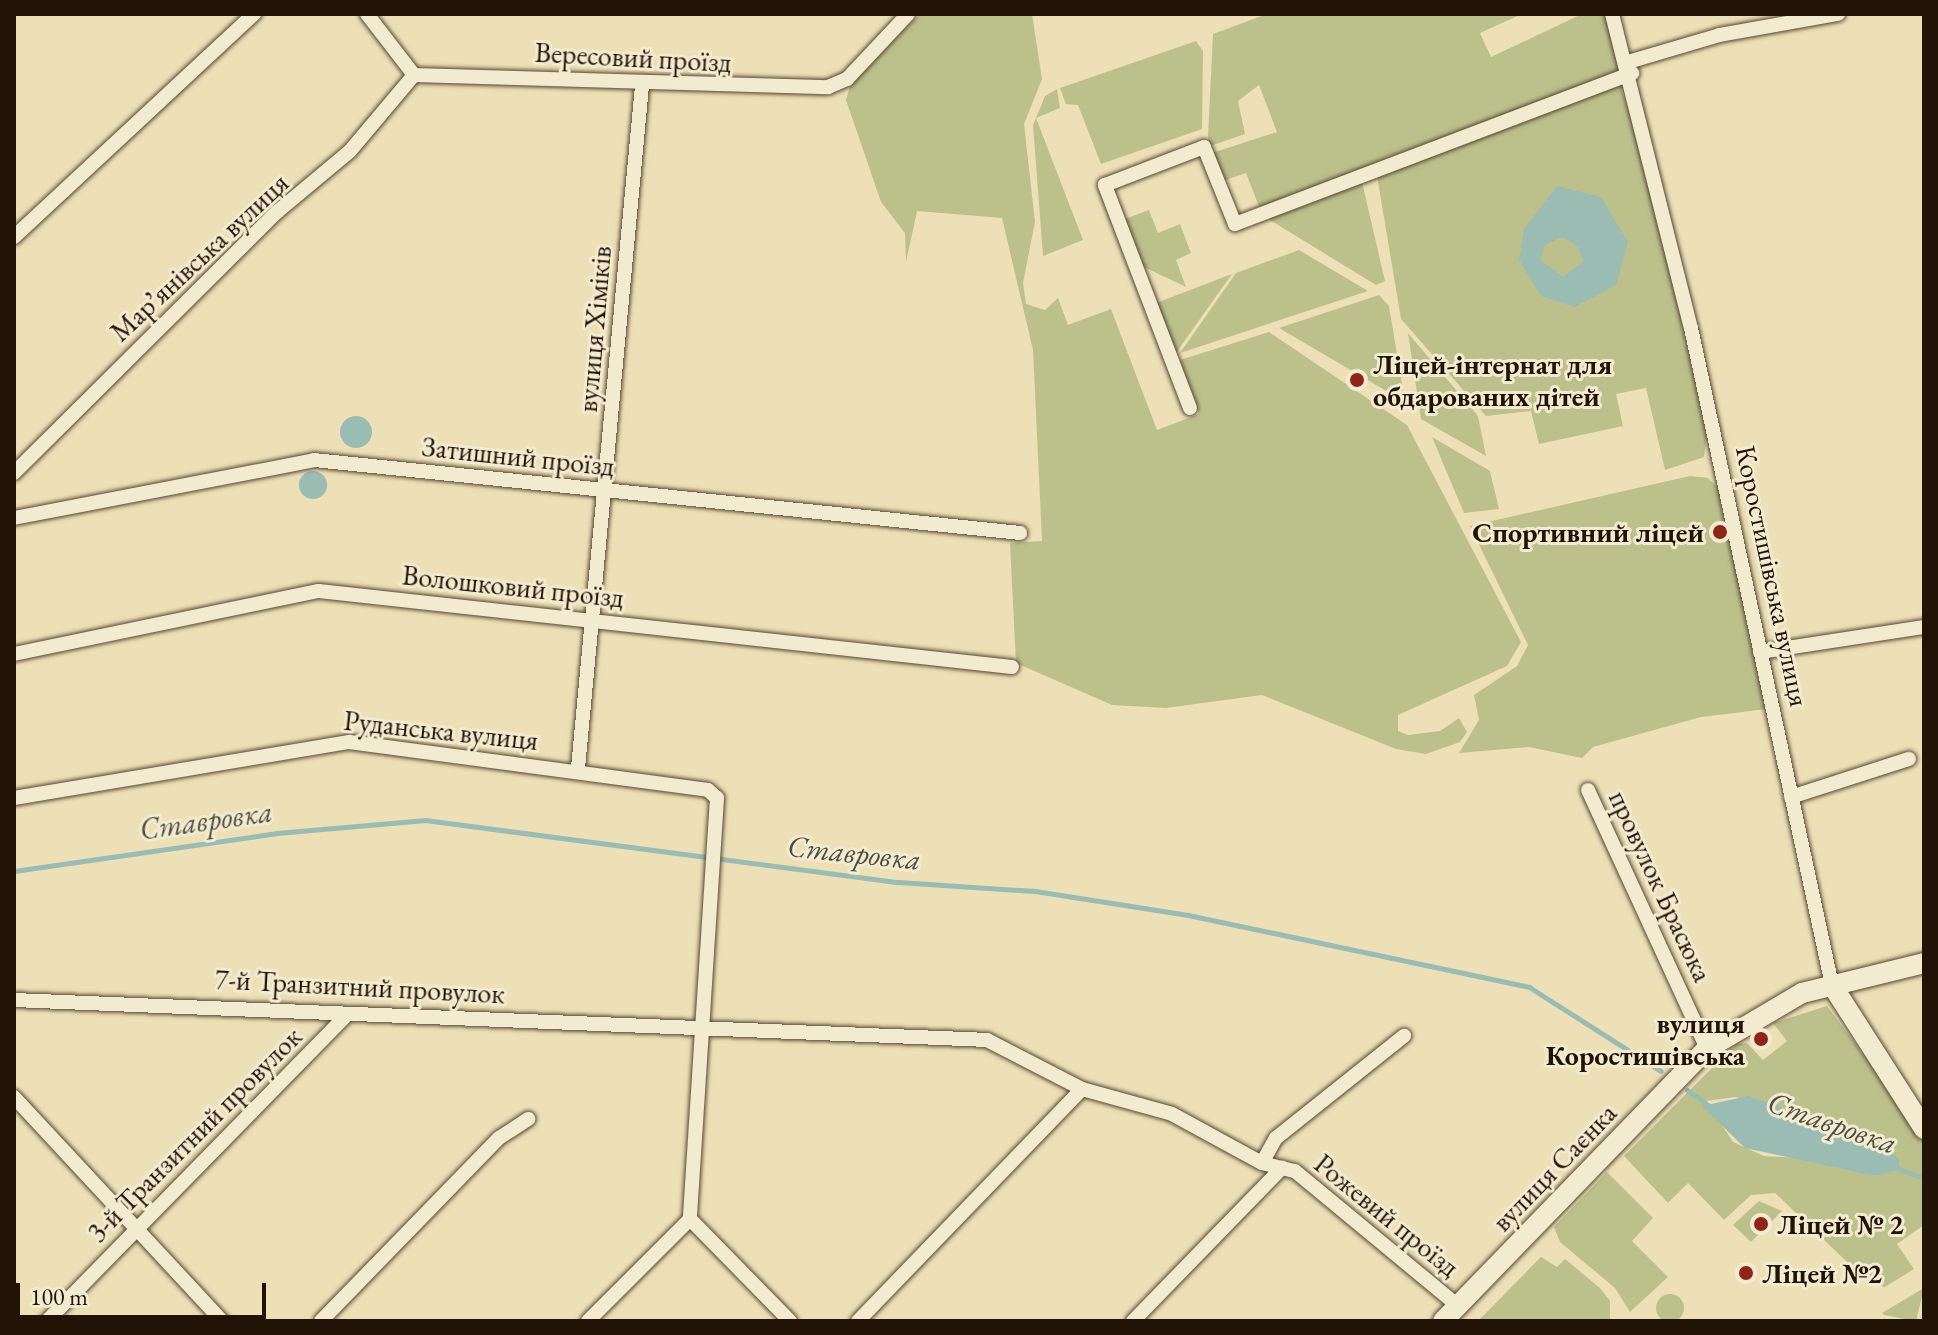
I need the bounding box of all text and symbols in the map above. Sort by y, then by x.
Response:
street label: Вересовий проїзд [534,35,732,79]
street label: Марʼянівська вулиця [103,166,295,348]
street label: вулиця Хіміків [570,244,618,414]
place label: Ліцей-інтернат для обдарованих дітей [1373,347,1612,413]
marker: Ліцей-інтернат для обдарованих дітей [1348,371,1366,389]
street label: Затишний проїзд [420,429,616,483]
street label: Коростишівська вулиця [1729,443,1817,709]
place label: Спортивний ліцей [1472,515,1704,549]
marker: Спортивний ліцей [1711,523,1729,541]
street label: Волошковий проїзд [401,558,625,614]
street label: Руданська вулиця [342,703,540,757]
street label: провулок Брасюка [1602,785,1720,987]
water label: Ставровка [137,794,275,848]
water label: Ставровка [786,828,922,878]
street label: 7-й Транзитний провулок [214,962,506,1010]
place label: вулиця Коростишівська [1546,1006,1745,1072]
street label: 3-й Транзитний провулок [80,1020,308,1248]
marker: вулиця Коростишівська [1752,1030,1770,1048]
water label: Ставровка [1763,1084,1901,1162]
street label: вулиця Саєнка [1485,1096,1623,1238]
street label: Рожевий проїзд [1308,1146,1466,1284]
place label: Ліцей № 2 [1777,1207,1904,1241]
marker: Ліцей № 2 [1752,1215,1770,1233]
place label: Ліцей №2 [1762,1256,1882,1290]
marker: Ліцей №2 [1737,1264,1755,1282]
scale bar [20,1267,270,1317]
text: 100 m [30,1281,88,1312]

